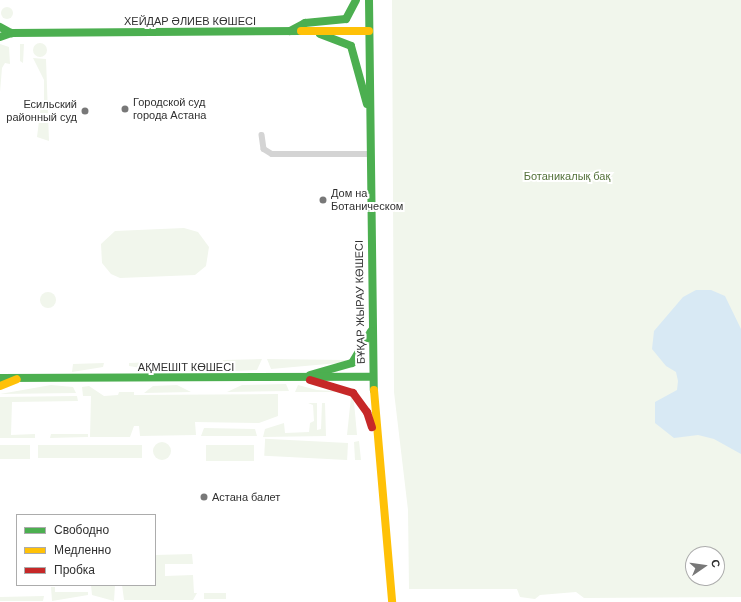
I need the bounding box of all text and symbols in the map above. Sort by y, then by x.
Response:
street label: ХЕЙДАР ӘЛИЕВ КӨШЕСІ [124,14,256,28]
place label: Городской суд города Астана [133,96,206,122]
place label: Есильский районный суд [6,98,77,124]
marker: Городской суд города Астана [120,104,130,114]
marker: Есильский районный суд [80,106,90,116]
park label: Ботаникалық бақ [524,169,610,183]
place label: Дом на Ботаническом [331,187,403,213]
marker: Дом на Ботаническом [318,195,328,205]
street label: БҰҚАР ЖЫРАУ КӨШЕСІ [352,240,368,364]
street label: АҚМЕШІТ КӨШЕСІ [138,360,234,374]
place label: Астана балет [212,490,280,504]
marker: Астана балет [199,492,209,502]
legend [16,514,156,586]
text: Свободно [54,522,109,538]
text: Медленно [54,542,111,558]
north arrow [685,546,725,586]
text: С [708,558,723,569]
text: Пробка [54,562,95,578]

